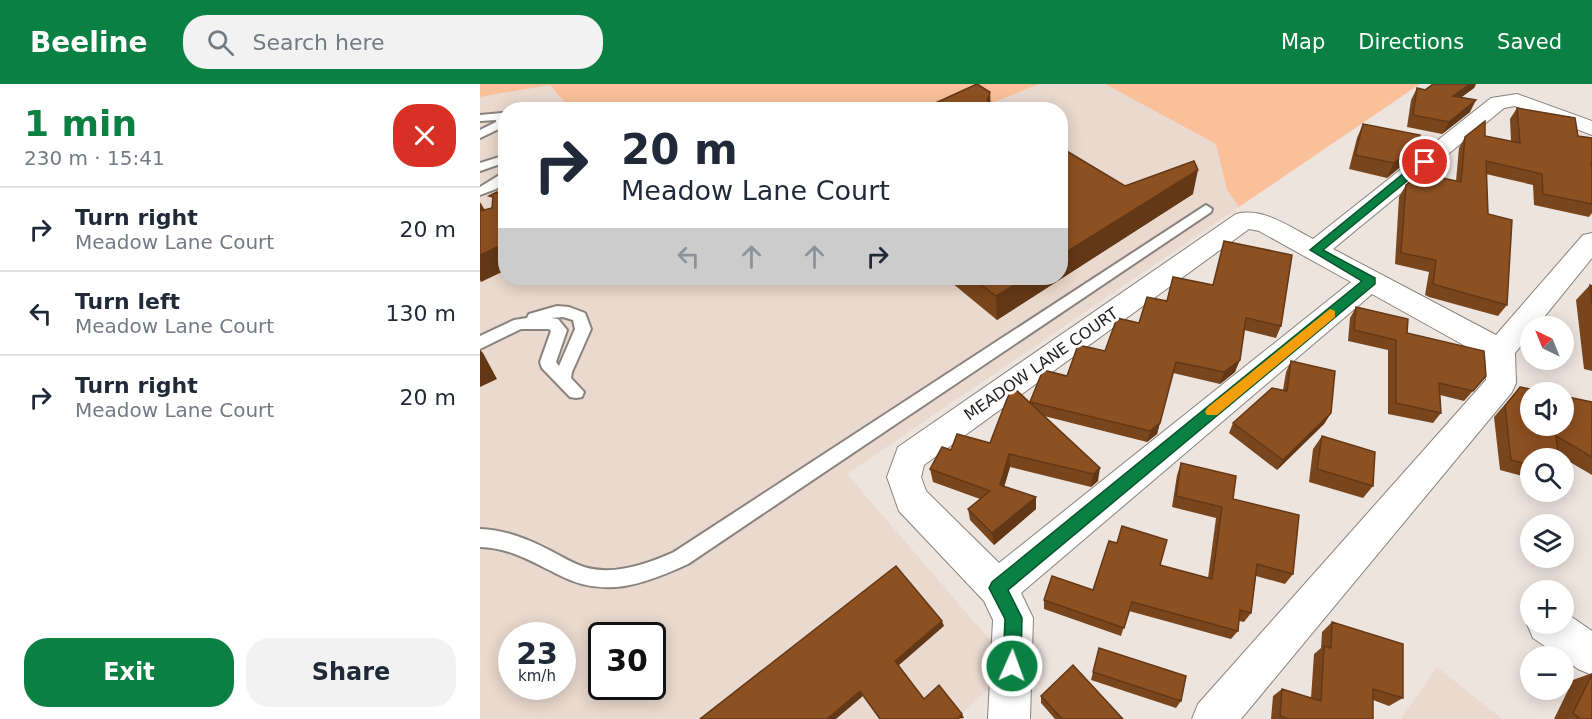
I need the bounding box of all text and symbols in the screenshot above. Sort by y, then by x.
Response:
search box [183,15,603,69]
text: Beeline [30,26,147,59]
icon: search [204,26,237,59]
text: Search here [252,30,385,55]
text: Map [1281,30,1325,54]
text: Directions [1358,30,1464,54]
text: Saved [1497,30,1562,54]
text: 1 min [24,103,137,144]
button: close [393,104,456,167]
text: 20 m [621,125,738,174]
icon: right [522,126,600,204]
pin [1399,136,1450,187]
icon: arrive [1408,145,1441,178]
text: 230 m · 15:41 [24,146,165,170]
text: Meadow Lane Court [621,175,890,206]
text: Turn right [75,205,198,230]
icon: right [24,213,57,246]
text: 20 m [400,217,456,242]
text: Meadow Lane Court [75,230,274,254]
icon: left [672,240,705,273]
icon: ahead [735,240,768,273]
icon: ahead [798,240,831,273]
icon: right [861,240,894,273]
text: Turn left [75,289,180,314]
icon: left [24,297,57,330]
text: 130 m [386,301,456,326]
street label: MEADOW LANE COURT [960,304,1122,424]
text: Meadow Lane Court [75,314,274,338]
north arrow [1520,316,1574,370]
map controls [1520,316,1574,700]
text: Turn right [75,373,198,398]
icon: right [24,381,57,414]
button: sound [1520,382,1574,436]
text: 20 m [400,385,456,410]
text: Meadow Lane Court [75,398,274,422]
button: search [1520,448,1574,502]
button: layers [1520,514,1574,568]
button: + [1520,580,1574,634]
speed limit sign: 30 [588,622,666,700]
position arrow [980,634,1044,698]
text: 23 [516,636,558,671]
button: Exit [24,638,234,707]
button: Share [246,638,456,707]
button: − [1520,646,1574,700]
text: km/h [518,667,556,685]

